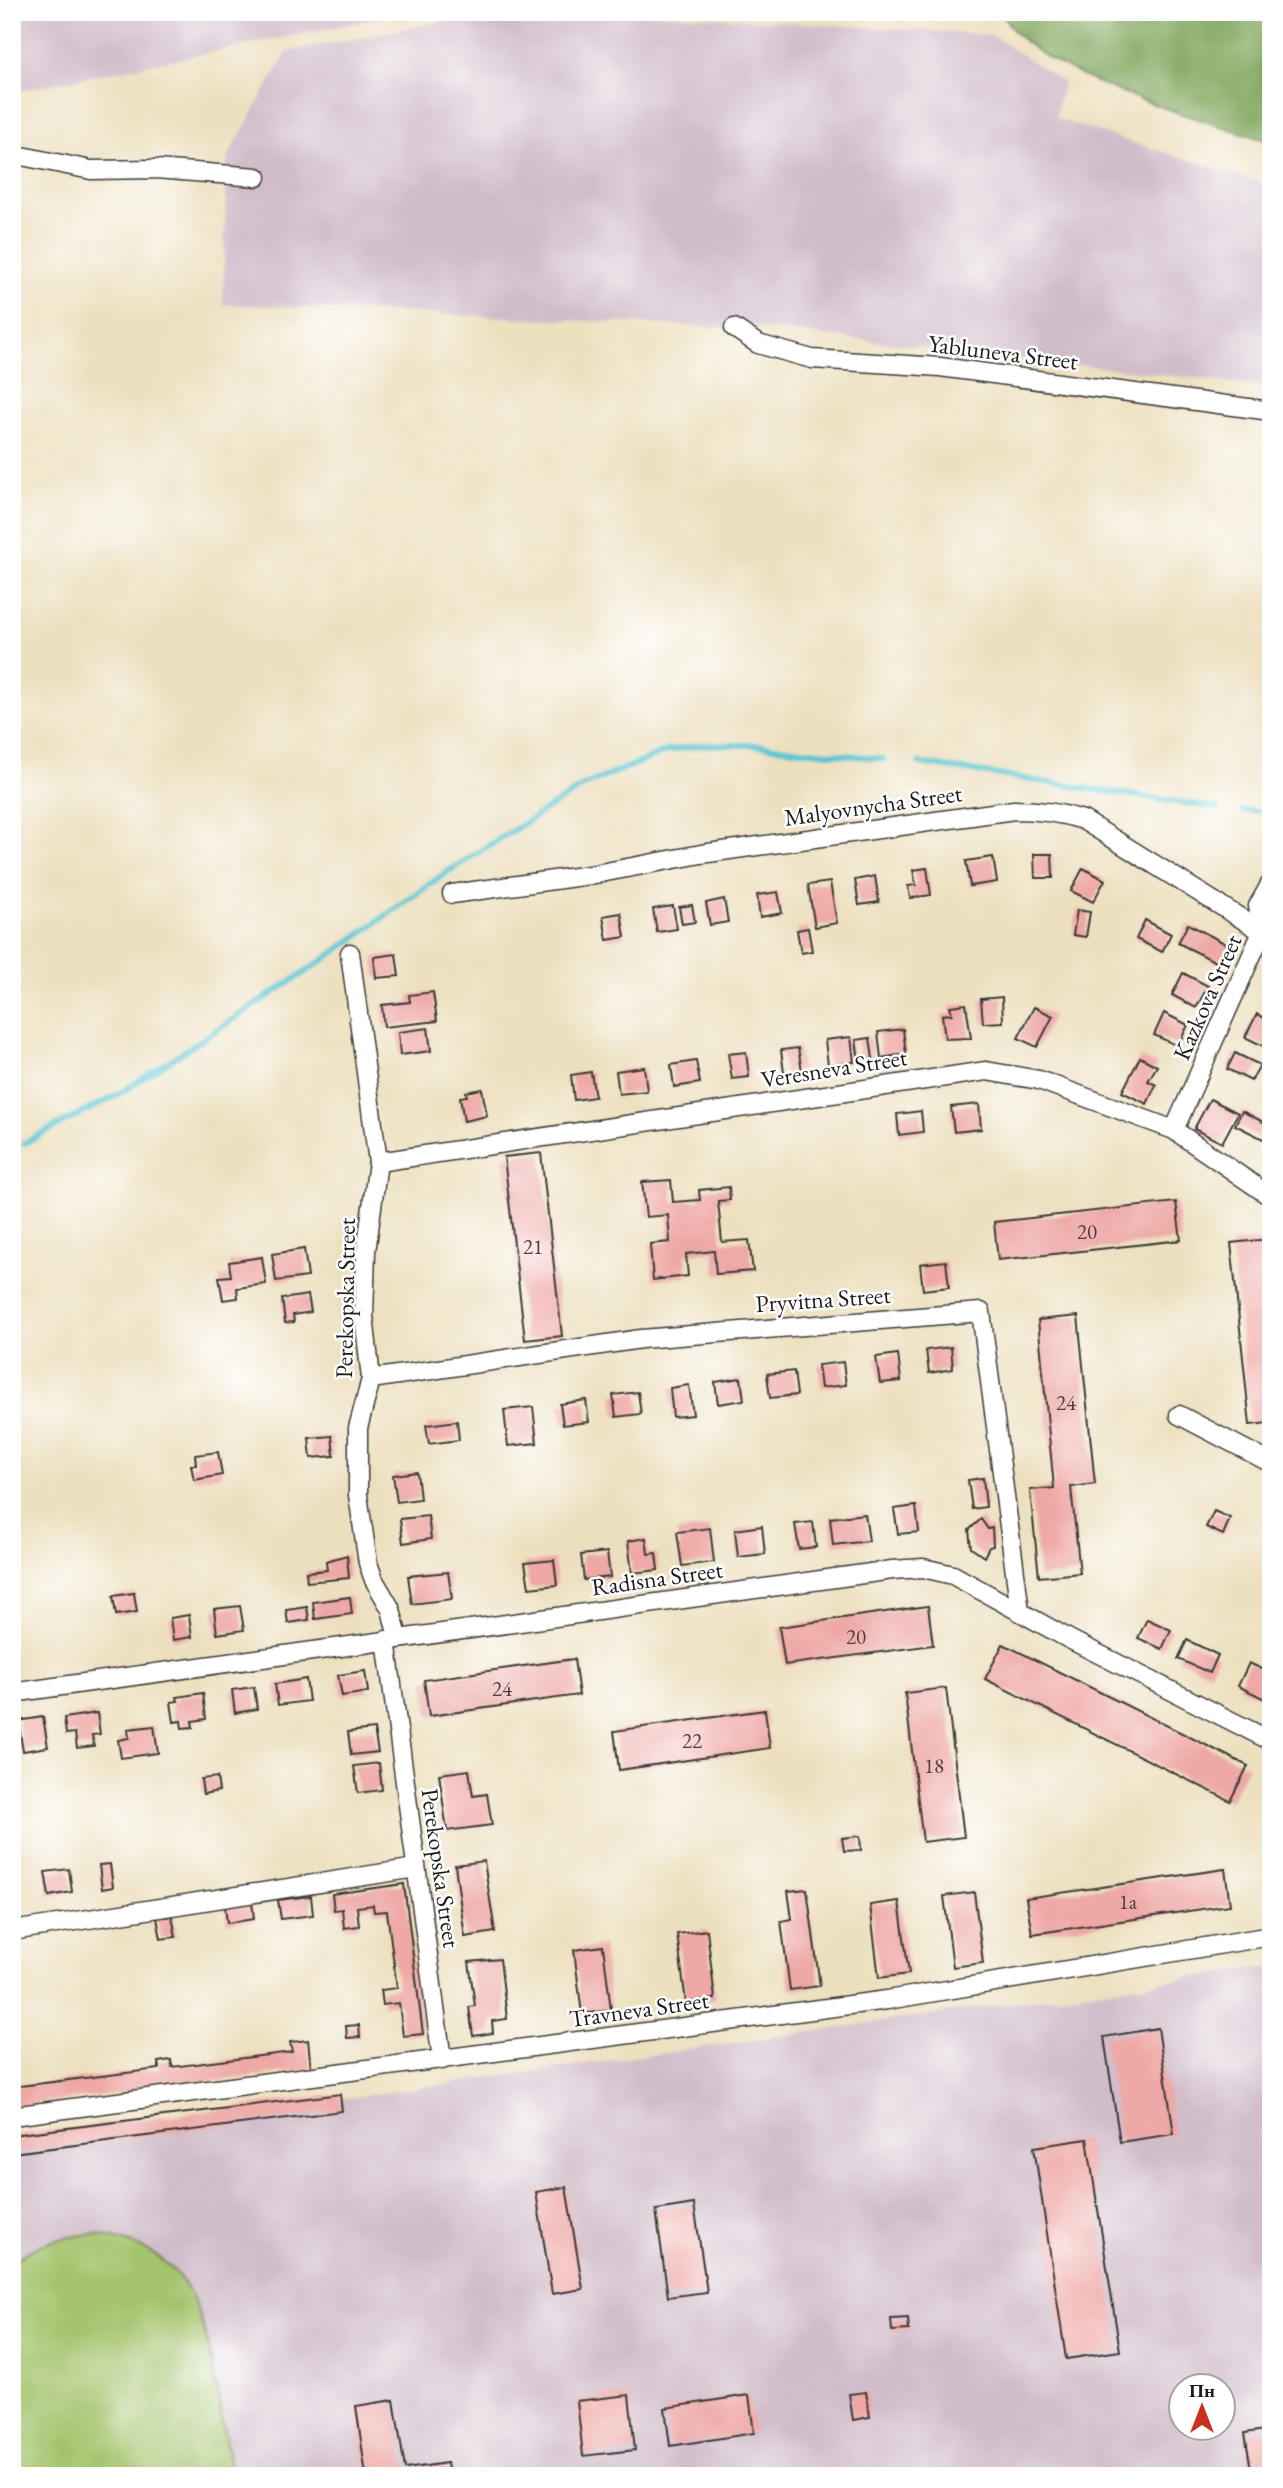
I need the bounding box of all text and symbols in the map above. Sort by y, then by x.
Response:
street label: Yabluneva Street [926,327,1080,377]
street label: Malyovnycha Street [782,777,964,833]
street label: Kazkova Street [1165,929,1249,1065]
street label: Veresneva Street [759,1041,910,1095]
street label: Perekopska Street [328,1217,362,1379]
house number: 20 [1077,1218,1097,1245]
house number: 21 [523,1233,543,1260]
street label: Pryvitna Street [754,1279,892,1319]
house number: 24 [1056,1389,1077,1416]
street label: Radisna Street [589,1553,725,1603]
house number: 20 [846,1623,866,1650]
house number: 24 [492,1675,513,1702]
house number: 22 [682,1727,702,1754]
house number: 18 [924,1752,944,1779]
street label: Perekopska Street [414,1786,468,1950]
house number: 1а [1119,1888,1138,1915]
street label: Travneva Street [567,1984,711,2034]
north arrow [1168,2372,1238,2442]
text: Пн [1189,2378,1215,2403]

